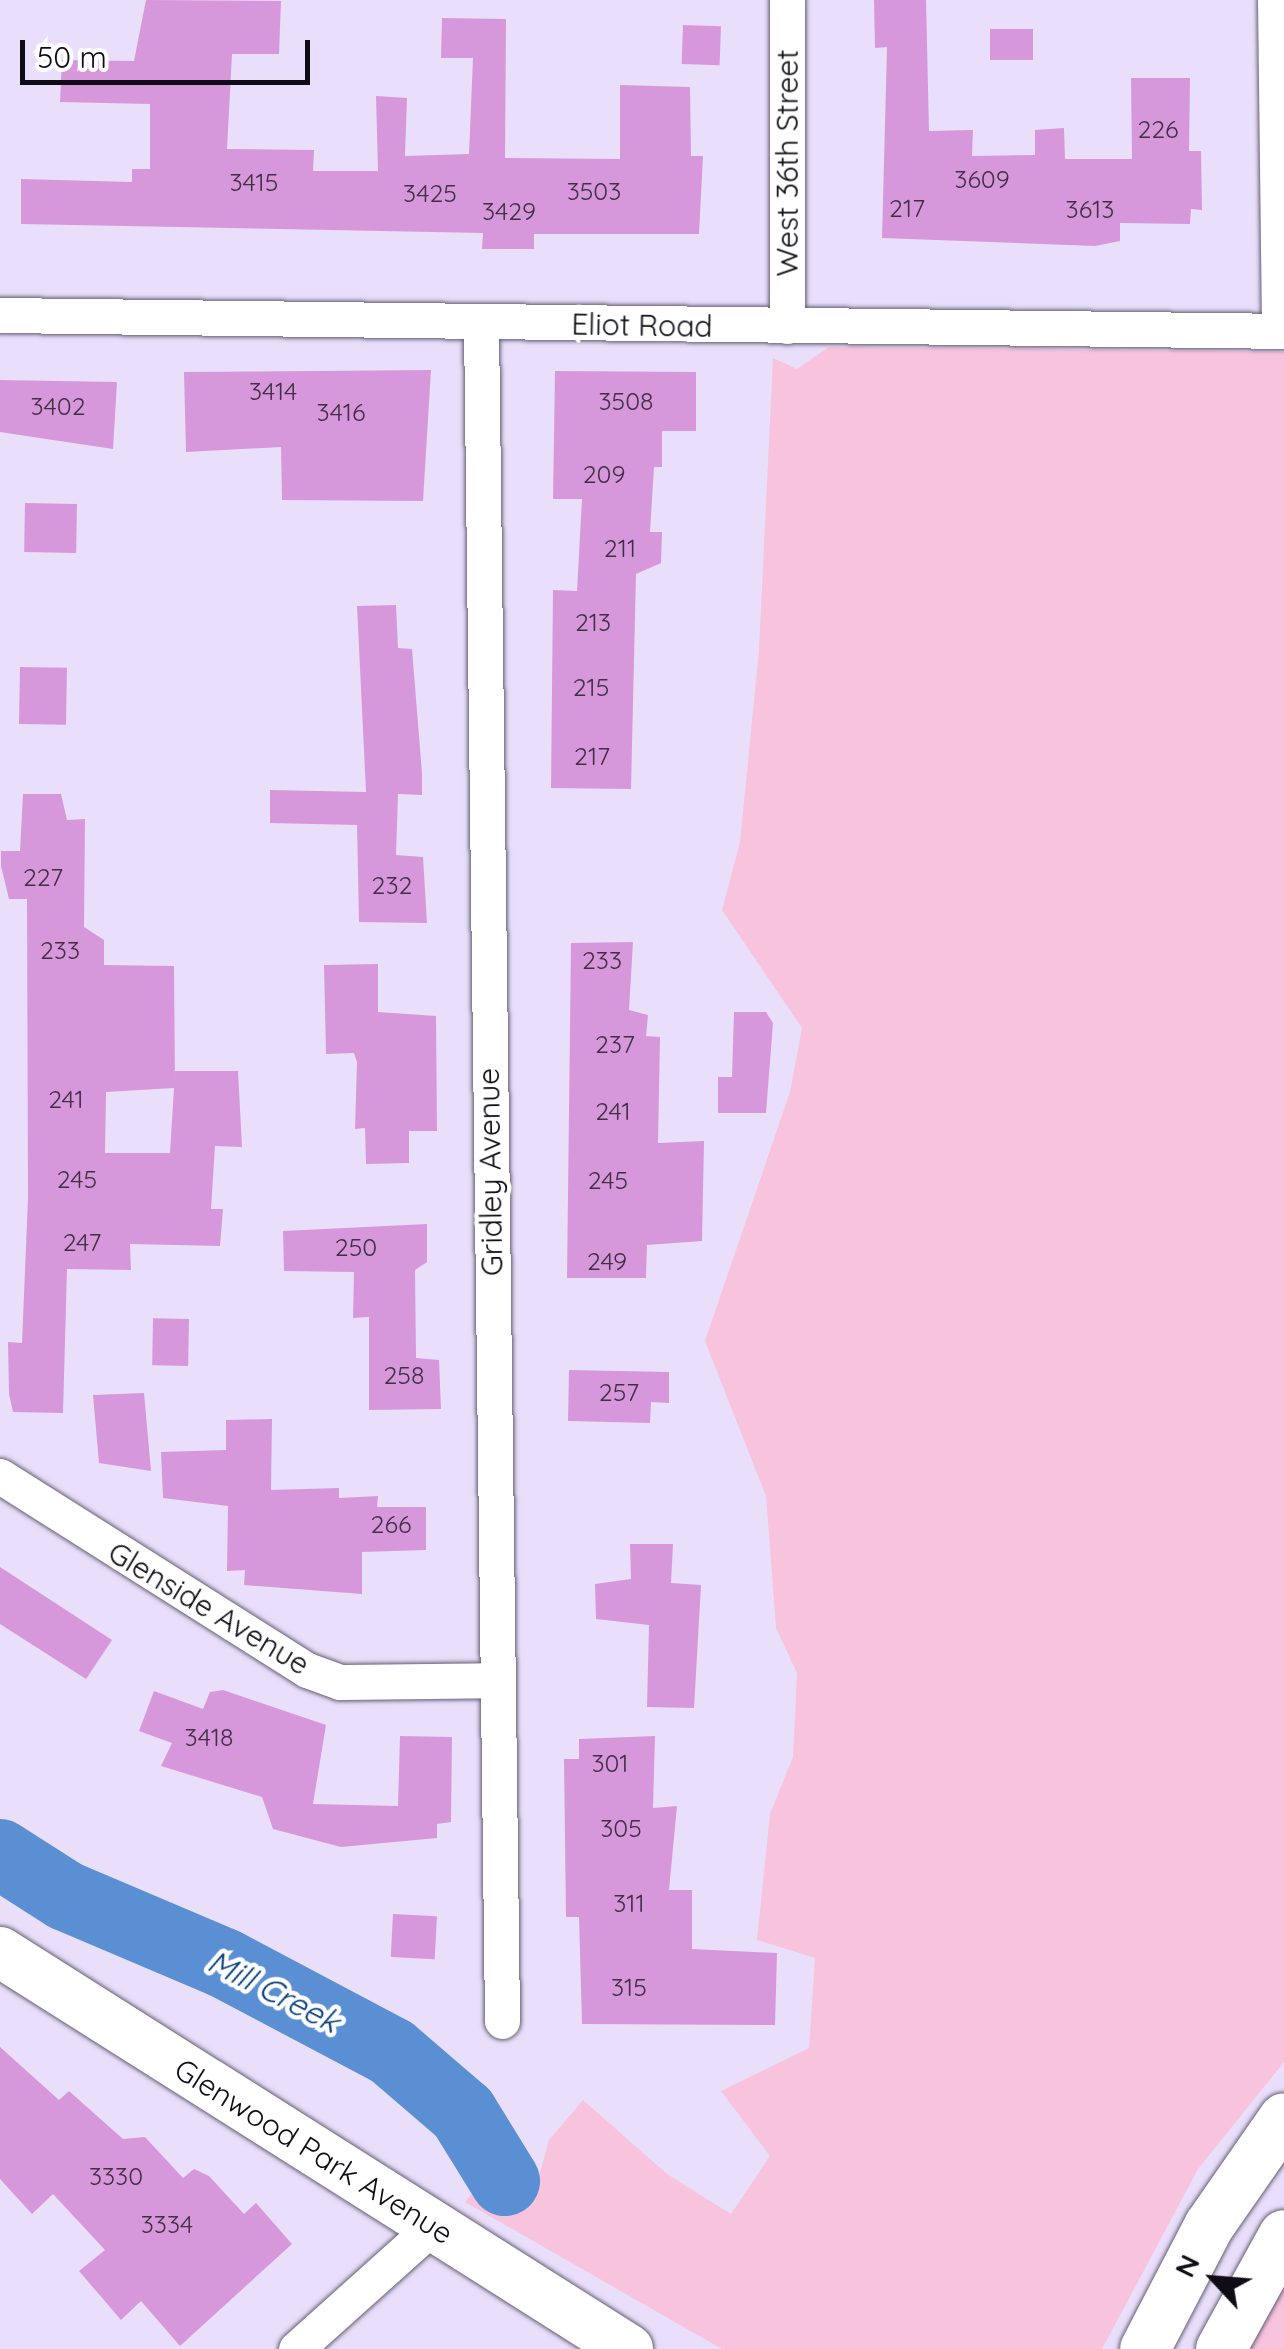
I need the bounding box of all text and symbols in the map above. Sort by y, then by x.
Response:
scale bar [25,20,315,82]
text: 50 m [37,38,107,76]
street label: West 36th Street [769,49,805,277]
house number: 226 [1137,114,1179,144]
house number: 3609 [954,164,1010,194]
house number: 3415 [230,167,278,197]
house number: 3503 [567,176,621,206]
house number: 3425 [403,178,457,208]
house number: 217 [889,193,925,223]
house number: 3613 [1066,194,1114,224]
house number: 3429 [482,196,536,226]
street label: Eliot Road [571,306,713,344]
house number: 3414 [249,376,297,406]
house number: 3508 [598,386,654,416]
house number: 3402 [31,391,85,421]
house number: 3416 [317,397,365,427]
house number: 209 [583,459,625,489]
house number: 211 [604,533,636,563]
house number: 213 [575,607,611,637]
house number: 215 [573,672,609,702]
house number: 217 [574,741,610,771]
house number: 227 [23,862,63,892]
house number: 232 [372,870,412,900]
house number: 233 [40,935,80,965]
house number: 233 [582,945,622,975]
house number: 237 [595,1029,635,1059]
street label: Gridley Avenue [470,1068,510,1276]
house number: 241 [48,1084,84,1114]
house number: 241 [595,1096,631,1126]
house number: 245 [57,1164,97,1194]
house number: 245 [588,1165,628,1195]
house number: 247 [63,1227,101,1257]
house number: 250 [335,1232,377,1262]
house number: 249 [587,1246,627,1276]
house number: 258 [384,1360,424,1390]
house number: 257 [599,1377,639,1407]
house number: 266 [371,1509,411,1539]
street label: Glenside Avenue [102,1534,316,1682]
house number: 3418 [185,1722,233,1752]
house number: 301 [591,1748,629,1778]
house number: 305 [600,1813,642,1843]
house number: 311 [613,1888,645,1918]
water label: Mill Creek [202,1942,346,2040]
house number: 315 [611,1972,647,2002]
street label: Glenwood Park Avenue [168,2051,460,2251]
house number: 3330 [89,2161,143,2191]
house number: 3334 [141,2209,193,2239]
north arrow [1164,2229,1264,2329]
text: N [1166,2249,1207,2283]

